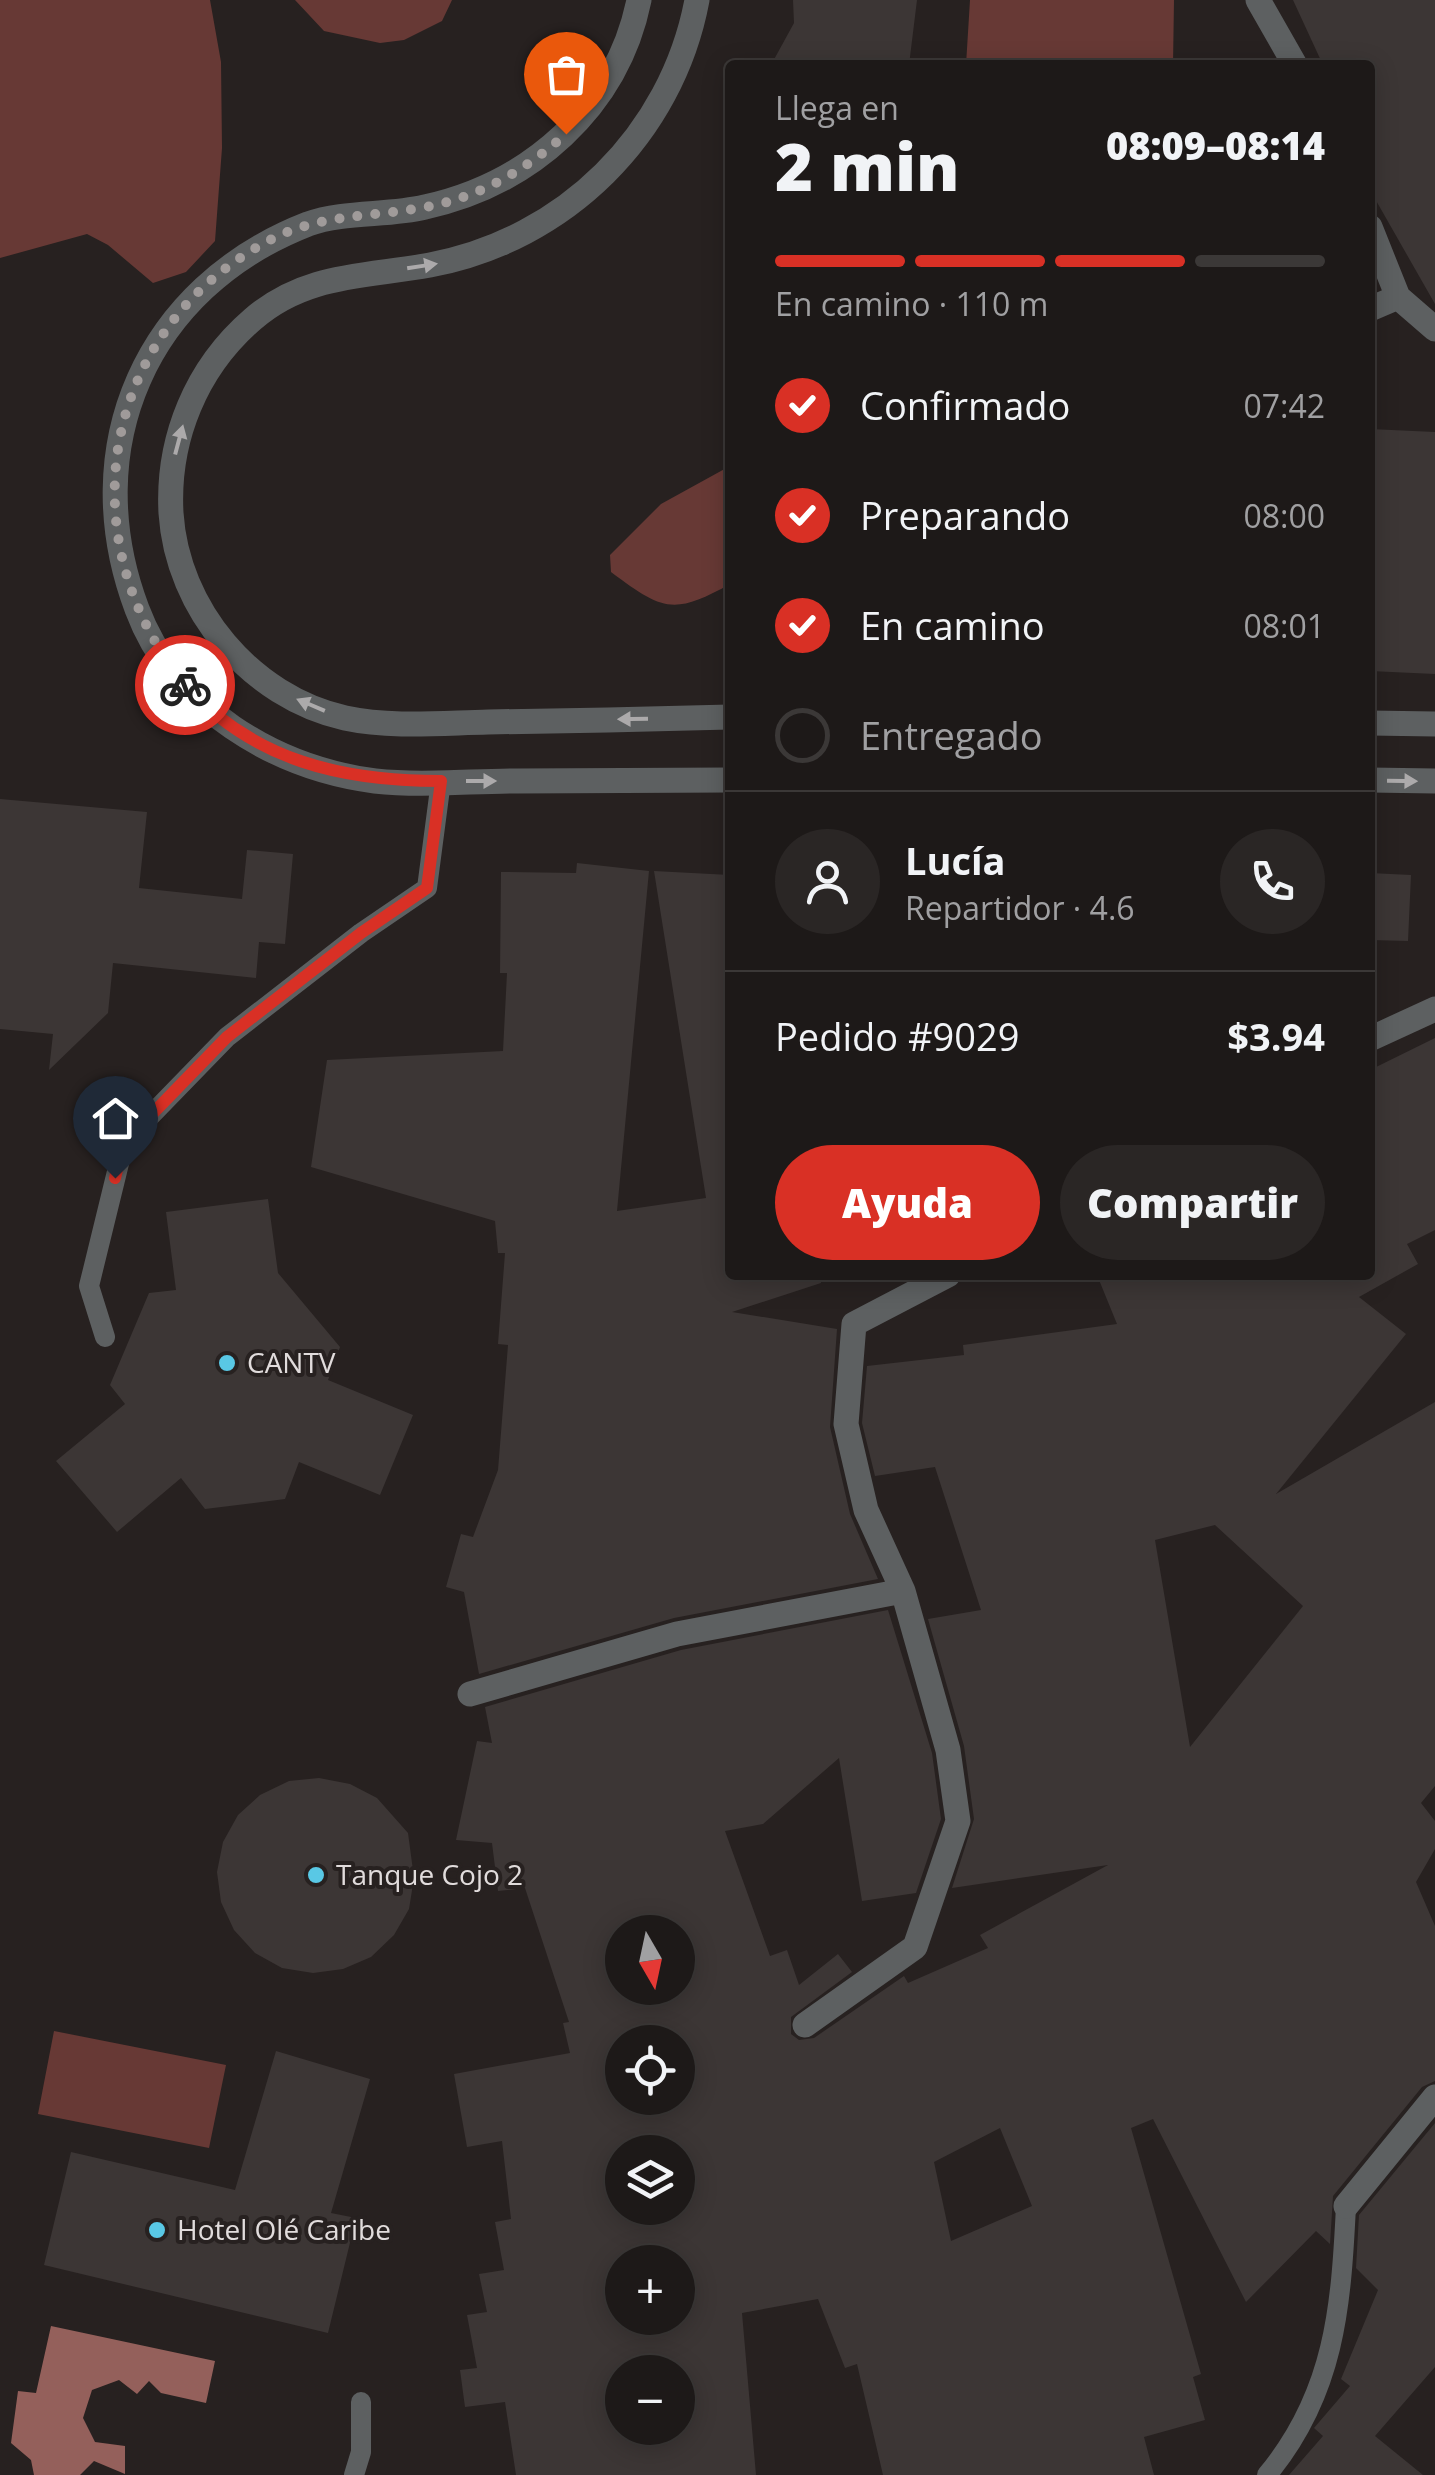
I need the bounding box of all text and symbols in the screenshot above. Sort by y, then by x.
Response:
pin [524,32,609,135]
icon: bag [539,47,594,102]
text: Llega en [775,86,899,129]
text: 08:09–08:14 [1106,119,1325,171]
text: 2 min [775,122,960,210]
one-way arrow [407,258,438,273]
text: En camino · 110 m [775,282,1048,325]
icon: check [775,378,830,433]
text: Confirmado [860,379,1070,431]
text: 07:42 [1243,384,1325,427]
one-way arrow [171,424,187,455]
icon: check [775,488,830,543]
text: Preparando [860,489,1070,541]
text: 08:00 [1243,494,1325,537]
icon: check [775,598,830,653]
text: En camino [860,599,1045,651]
text: 08:01 [1243,604,1325,647]
courier [135,635,235,735]
icon: bike [158,658,213,713]
one-way arrow [295,697,325,713]
text: Entregado [860,709,1043,761]
one-way arrow [616,712,648,728]
one-way arrow [466,773,498,789]
one-way arrow [1387,773,1419,789]
button: person [775,829,880,934]
button: phone [1220,829,1325,934]
text: Lucía [905,834,1006,886]
text: Repartidor · 4.6 [905,886,1135,929]
text: Pedido #9029 [775,1010,1019,1062]
text: $3.94 [1227,1010,1325,1062]
pin [73,1076,158,1179]
icon: home [88,1091,143,1146]
button: Ayuda [775,1145,1040,1260]
button: Compartir [1060,1145,1325,1260]
place label: CANTV [247,1343,336,1381]
marker: CANTV [216,1352,238,1374]
place label: Tanque Cojo 2 [336,1855,523,1893]
marker: Tanque Cojo 2 [305,1864,327,1886]
north arrow [605,1915,695,2005]
map controls [605,1915,695,2445]
button: locate [605,2025,695,2115]
button: layers [605,2135,695,2225]
place label: Hotel Olé Caribe [177,2210,391,2248]
marker: Hotel Olé Caribe [146,2219,168,2241]
button: + [605,2245,695,2335]
button: − [605,2355,695,2445]

